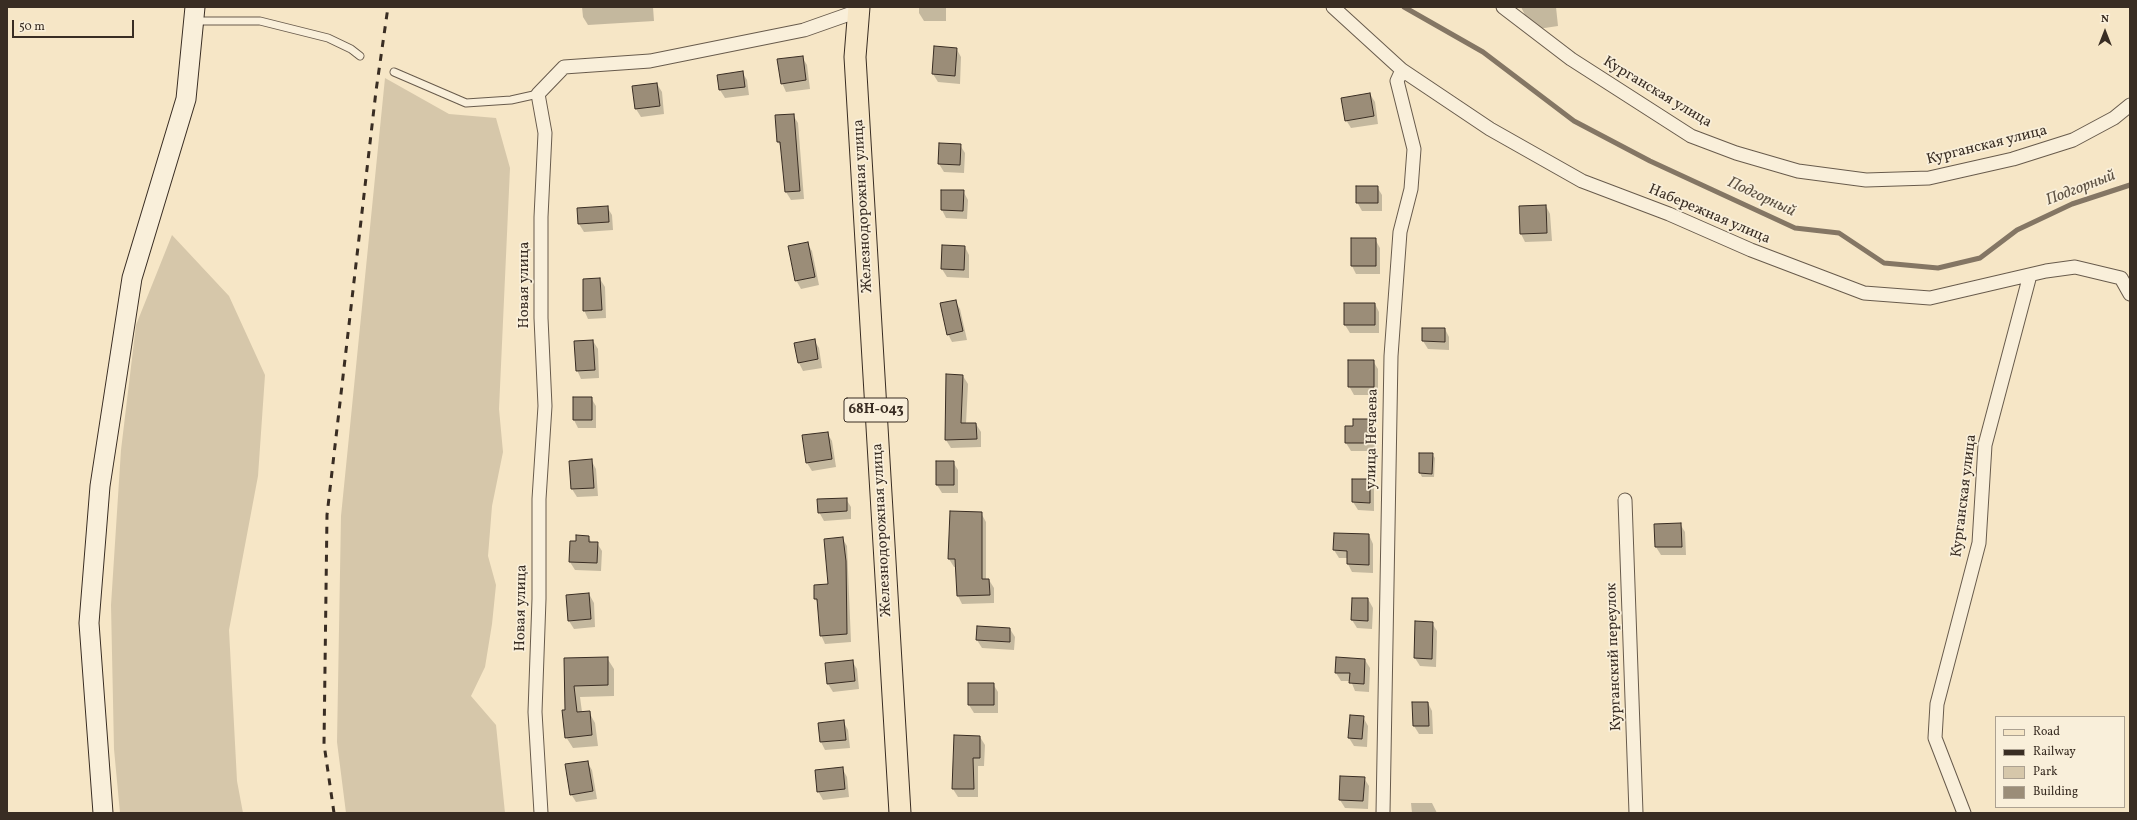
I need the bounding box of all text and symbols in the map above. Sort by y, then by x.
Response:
scale bar [14,12,136,38]
north arrow [2085,12,2125,52]
text: N [2101,12,2109,27]
text: 50 m [19,19,45,35]
street label: Курганская улица [1599,53,1715,133]
street label: Железнодорожная улица [850,119,878,293]
street label: Курганская улица [1925,122,2049,170]
water label: Подгорный [2044,167,2118,211]
water label: Подгорный [1724,174,1798,222]
street label: Набережная улица [1645,181,1773,249]
street label: Новая улица [516,242,534,328]
street label: улица Нечаева [1363,388,1383,490]
road number: 68Н-043 [844,398,908,422]
street label: Курганская улица [1949,433,1981,559]
street label: Железнодорожная улица [869,443,897,617]
street label: Новая улица [512,564,532,652]
street label: Курганский переулок [1603,583,1627,731]
legend [1995,716,2125,808]
text: Road [2033,724,2060,740]
text: Railway [2033,744,2076,760]
text: Park [2033,764,2058,780]
text: Building [2033,784,2078,800]

